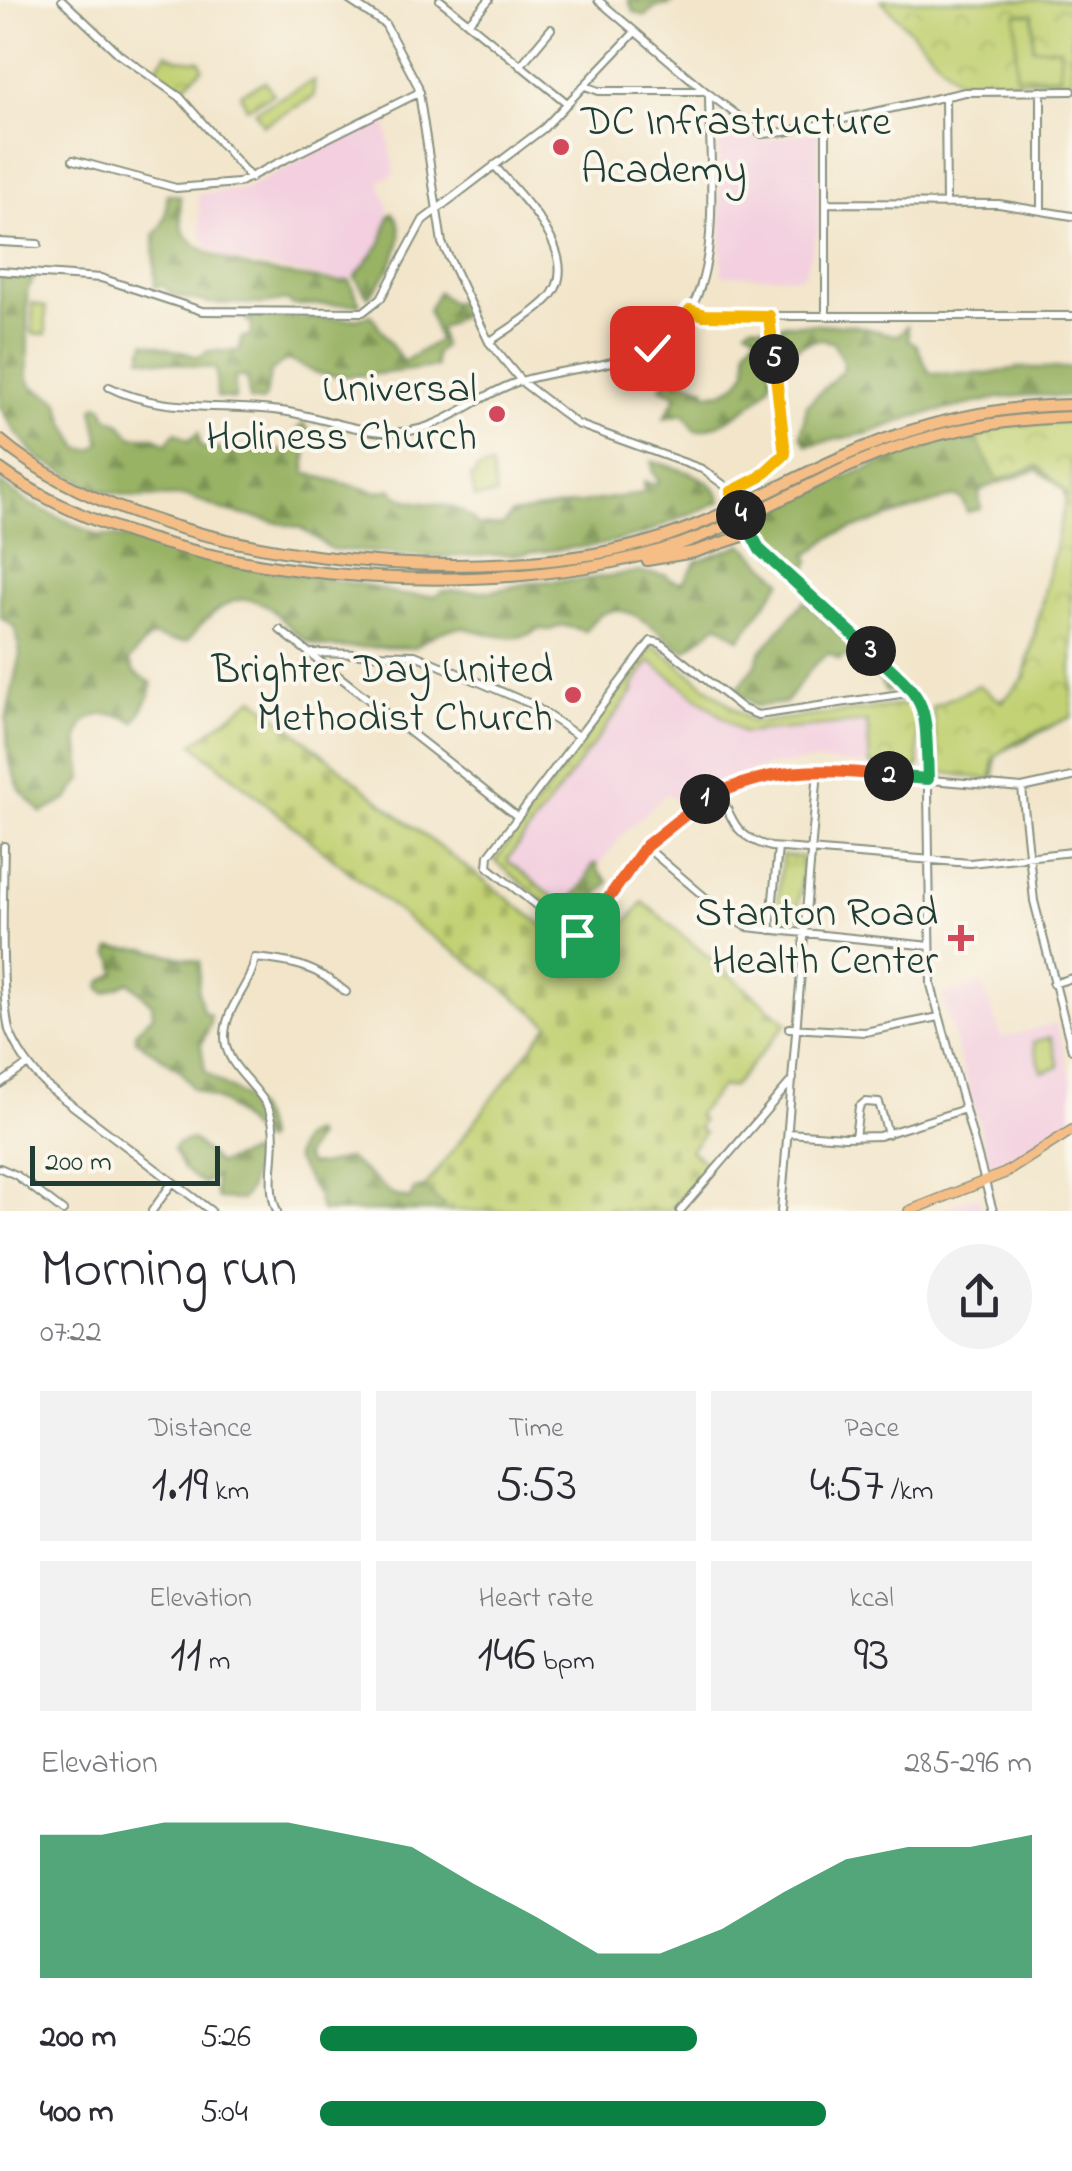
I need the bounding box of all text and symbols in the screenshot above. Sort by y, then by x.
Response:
place label: DC Infrastructure Academy [580,93,891,202]
marker: DC Infrastructure Academy [550,136,572,158]
pin [610,306,695,391]
icon: check [625,321,680,376]
pin: 5 [749,334,799,384]
text: 5 [766,338,782,379]
place label: Universal Holiness Church [206,360,477,469]
marker: Universal Holiness Church [486,403,508,425]
pin: 4 [716,490,766,540]
text: 4 [735,494,747,535]
pin: 3 [846,626,896,676]
text: 3 [865,630,877,671]
place label: Brighter Day United Methodist Church [211,641,553,750]
marker: Brighter Day United Methodist Church [562,684,584,706]
pin: 2 [864,751,914,801]
text: 2 [882,755,896,796]
pin: 1 [680,774,730,824]
text: 1 [701,778,709,819]
place label: Stanton Road Health Center [695,884,939,993]
pin [535,893,620,978]
icon: arrive [550,908,605,963]
marker: Stanton Road Health Center [948,925,974,951]
scale bar [30,1141,220,1186]
text: 200 m [45,1143,112,1184]
text: Morning run [40,1232,297,1312]
button: share [927,1244,1032,1349]
text: 07:22 [40,1310,102,1357]
text: Distance [149,1409,252,1450]
text: Time [508,1409,564,1450]
text: Pace [844,1409,899,1450]
text: 1.19 [151,1450,208,1523]
text: 5:53 [495,1450,577,1523]
text: 4:57 [810,1450,884,1523]
text: km [208,1472,249,1513]
text: /km [884,1472,934,1513]
text: Elevation [149,1579,252,1620]
text: Heart rate [479,1579,593,1620]
text: kcal [849,1579,894,1620]
text: 11 [170,1620,202,1693]
text: 146 [477,1620,536,1693]
text: 93 [854,1620,890,1693]
text: m [202,1642,231,1683]
text: bpm [536,1642,595,1683]
text: Elevation [40,1741,158,1788]
text: 285–296 m [904,1741,1032,1788]
text: 200 m [40,2015,116,2062]
text: 5:26 [200,2015,251,2062]
text: 400 m [40,2090,114,2137]
text: 5:04 [200,2090,248,2137]

